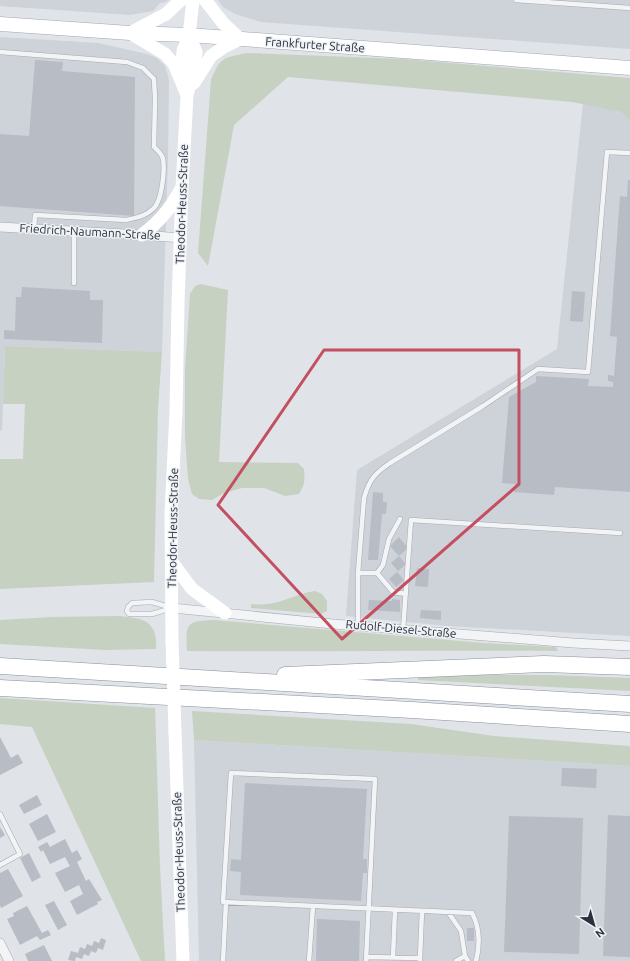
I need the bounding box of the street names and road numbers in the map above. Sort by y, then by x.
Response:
street label: Frankfurter Straße [265,35,365,54]
street label: Theodor-Heuss-Straße [173,144,190,264]
street label: Friedrich-Naumann-Straße [19,221,161,242]
street label: Theodor-Heuss-Straße [165,468,180,588]
street label: Rudolf-Diesel-Straße [345,617,457,640]
street label: Theodor-Heuss-Straße [170,792,187,912]

